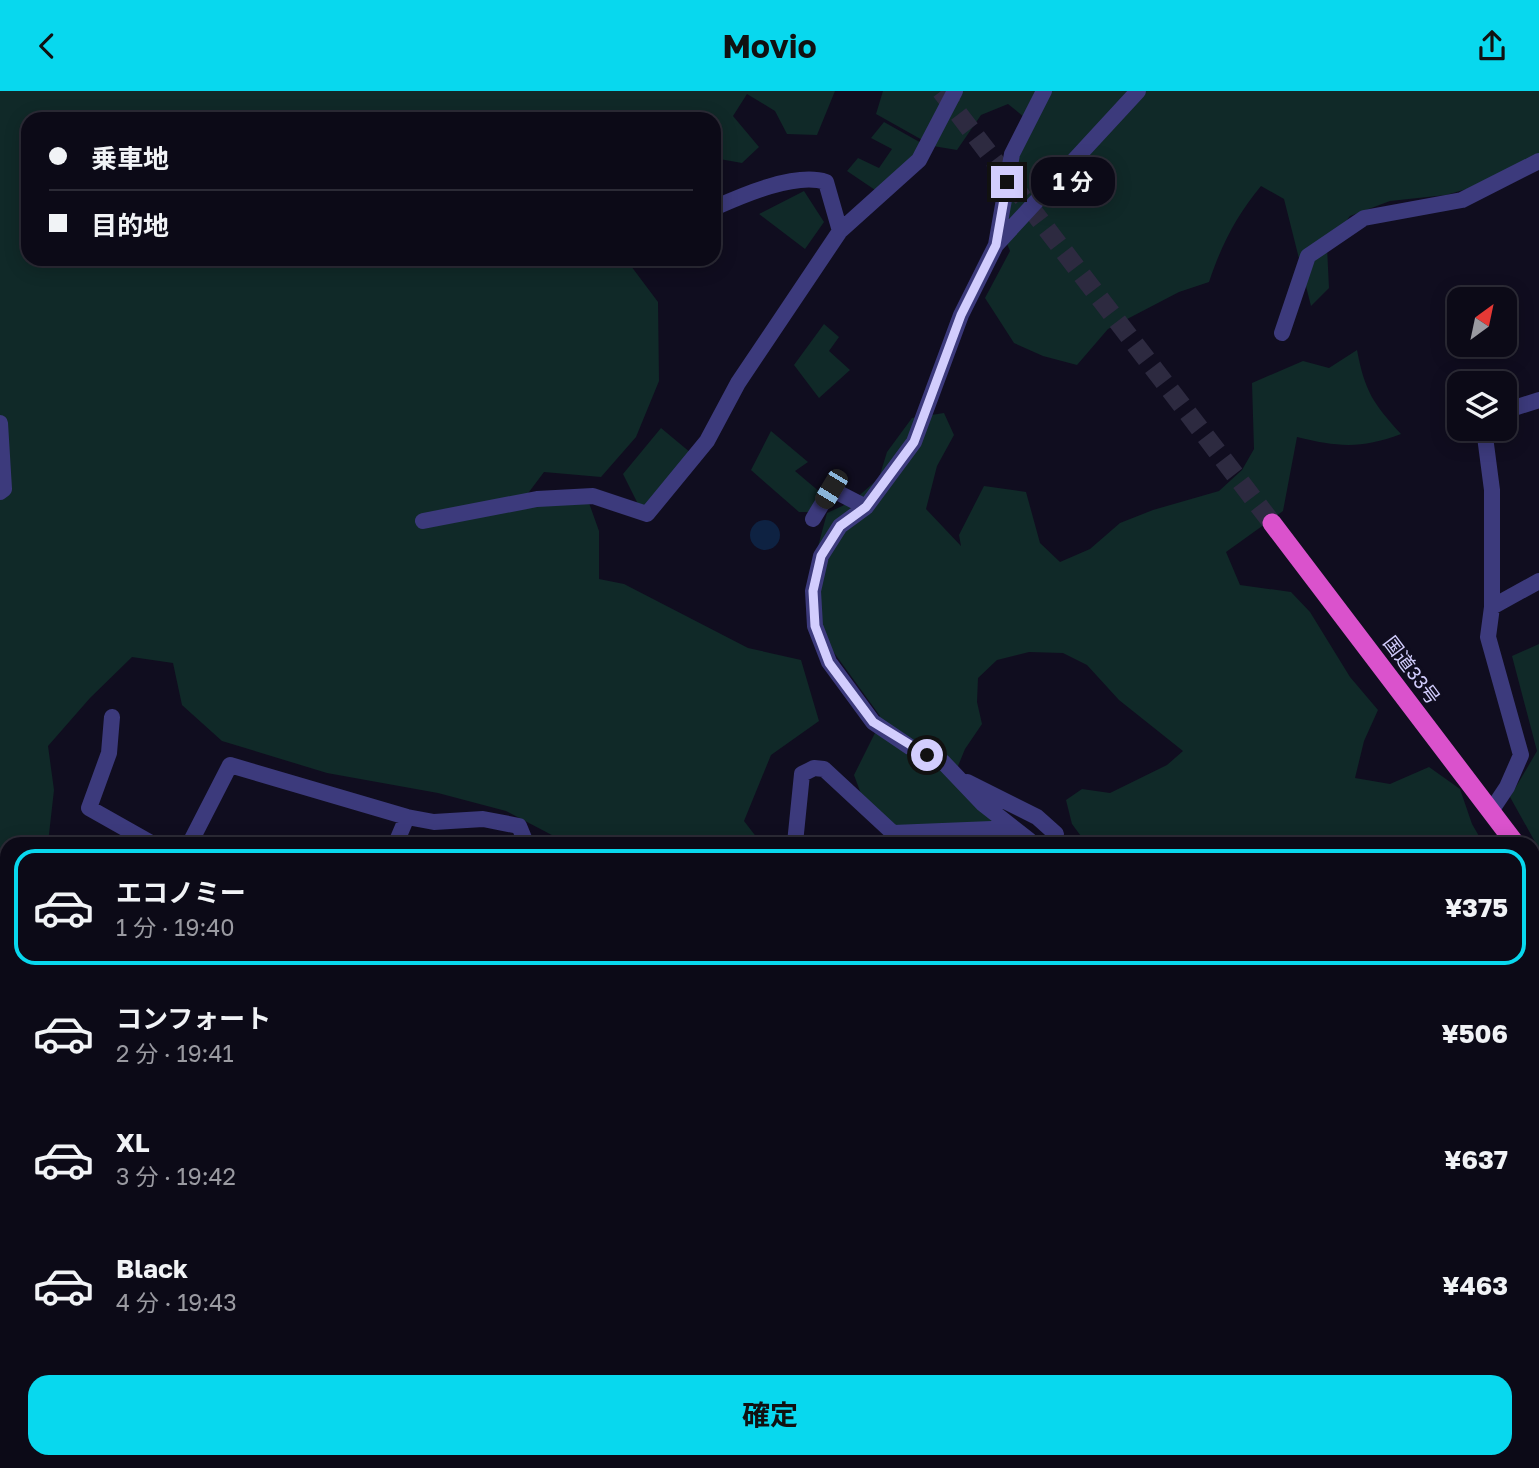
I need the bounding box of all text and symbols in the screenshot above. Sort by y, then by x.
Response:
icon: back [28,27,66,65]
text: Movio [722,27,817,65]
icon: share [1473,27,1511,65]
text: 乗車地 [91,143,169,174]
callout: 1 分 [1032,157,1116,207]
route end [991,166,1023,198]
text: 1 分 [1053,167,1093,195]
text: 目的地 [91,210,169,241]
north arrow [1447,287,1517,357]
map controls [1447,287,1517,441]
button: layers [1447,371,1517,441]
car [812,466,851,512]
street label: 国道33号 [1379,631,1445,708]
route start [911,739,943,771]
icon: car [32,876,95,939]
text: エコノミー [116,877,246,908]
text: ¥375 [1445,892,1508,923]
text: 1 分 · 19:40 [116,913,235,941]
icon: car [32,1002,95,1065]
text: コンフォート [116,1003,271,1034]
text: ¥506 [1442,1018,1508,1049]
text: 2 分 · 19:41 [116,1039,234,1067]
text: XL [116,1127,150,1158]
icon: car [32,1128,95,1191]
text: ¥637 [1444,1144,1508,1175]
text: 3 分 · 19:42 [116,1162,236,1190]
text: Black [116,1253,188,1284]
icon: car [32,1254,95,1317]
text: ¥463 [1442,1270,1508,1301]
text: 4 分 · 19:43 [116,1288,237,1316]
button: 確定 [28,1375,1512,1455]

